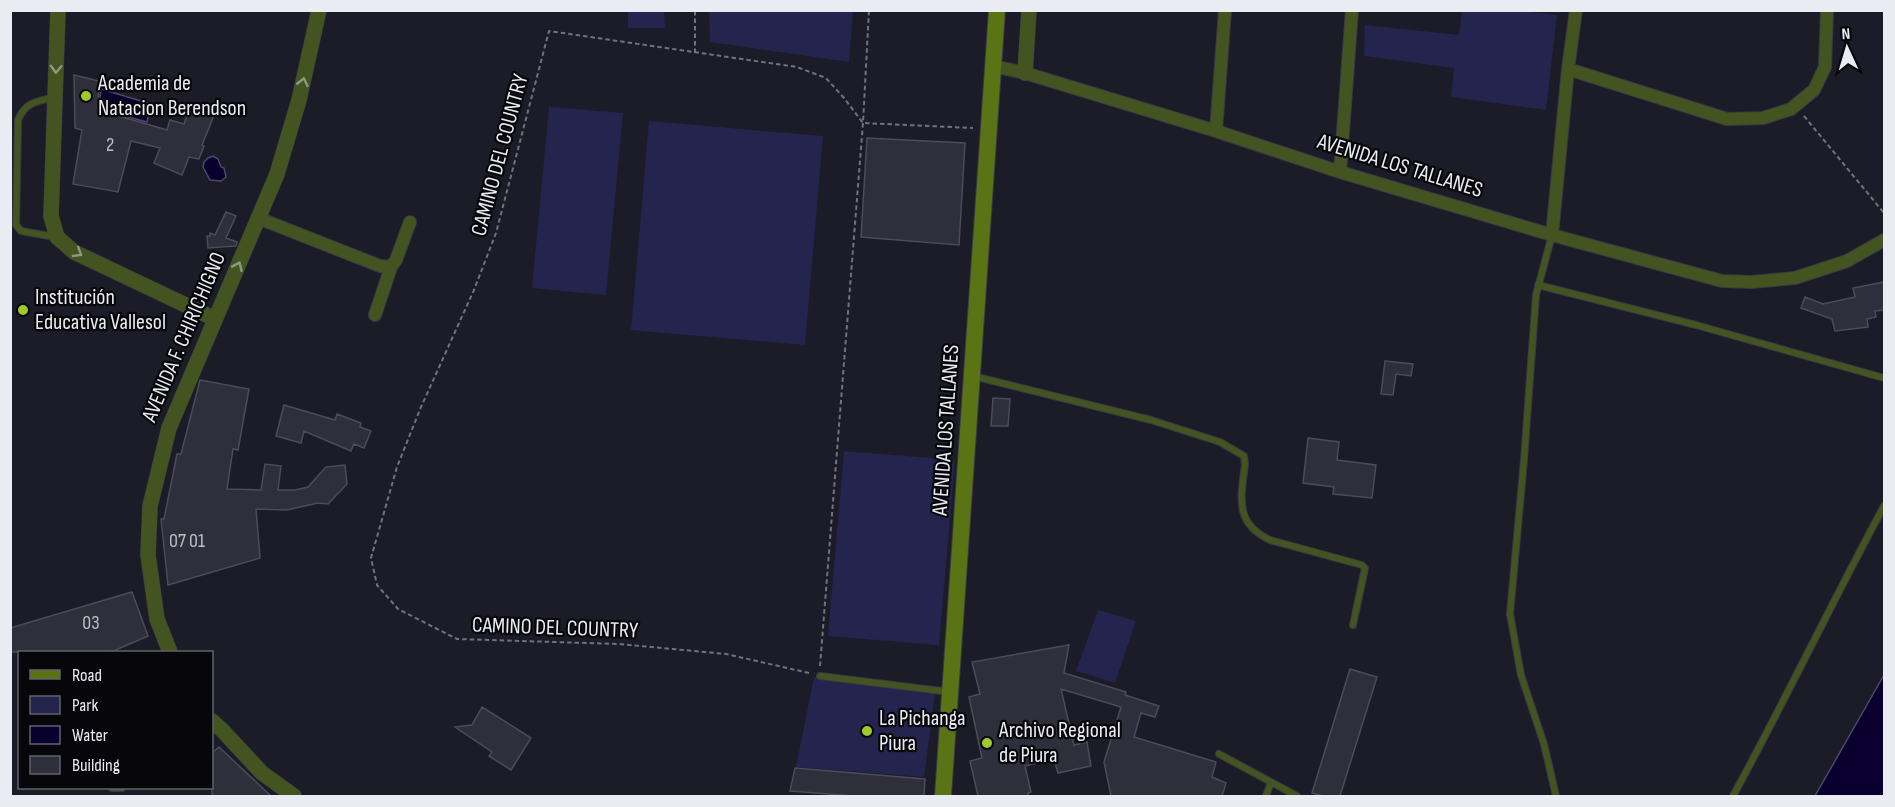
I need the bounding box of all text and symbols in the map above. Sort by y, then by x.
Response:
north arrow [1817,18,1877,78]
text: N [1841,25,1851,44]
one-way arrow [50,64,62,73]
place label: Academia de Natacion Berendson [97,70,246,122]
street label: CAMINO DEL COUNTRY [465,71,535,239]
one-way arrow [296,77,309,87]
marker: Academia de Natacion Berendson [79,89,93,103]
street label: AVENIDA LOS TALLANES [1313,128,1486,204]
house number: 2 [106,133,114,157]
one-way arrow [71,245,82,256]
street label: AVENIDA F. CHIRICHIGNO [136,248,232,427]
one-way arrow [231,261,243,272]
place label: Institución Educativa Vallesol [35,284,166,336]
marker: Institución Educativa Vallesol [16,303,30,317]
street label: AVENIDA LOS TALLANES [926,344,965,517]
house number: 07 01 [169,529,205,553]
house number: 03 [82,611,100,635]
street label: CAMINO DEL COUNTRY [471,612,639,644]
legend [18,651,213,789]
text: Road [72,665,102,686]
text: Park [72,695,98,716]
place label: La Pichanga Piura [879,705,966,757]
place label: Archivo Regional de Piura [998,717,1121,769]
marker: La Pichanga Piura [860,724,874,738]
text: Water [72,725,108,746]
marker: Archivo Regional de Piura [980,736,994,750]
text: Building [72,755,120,776]

